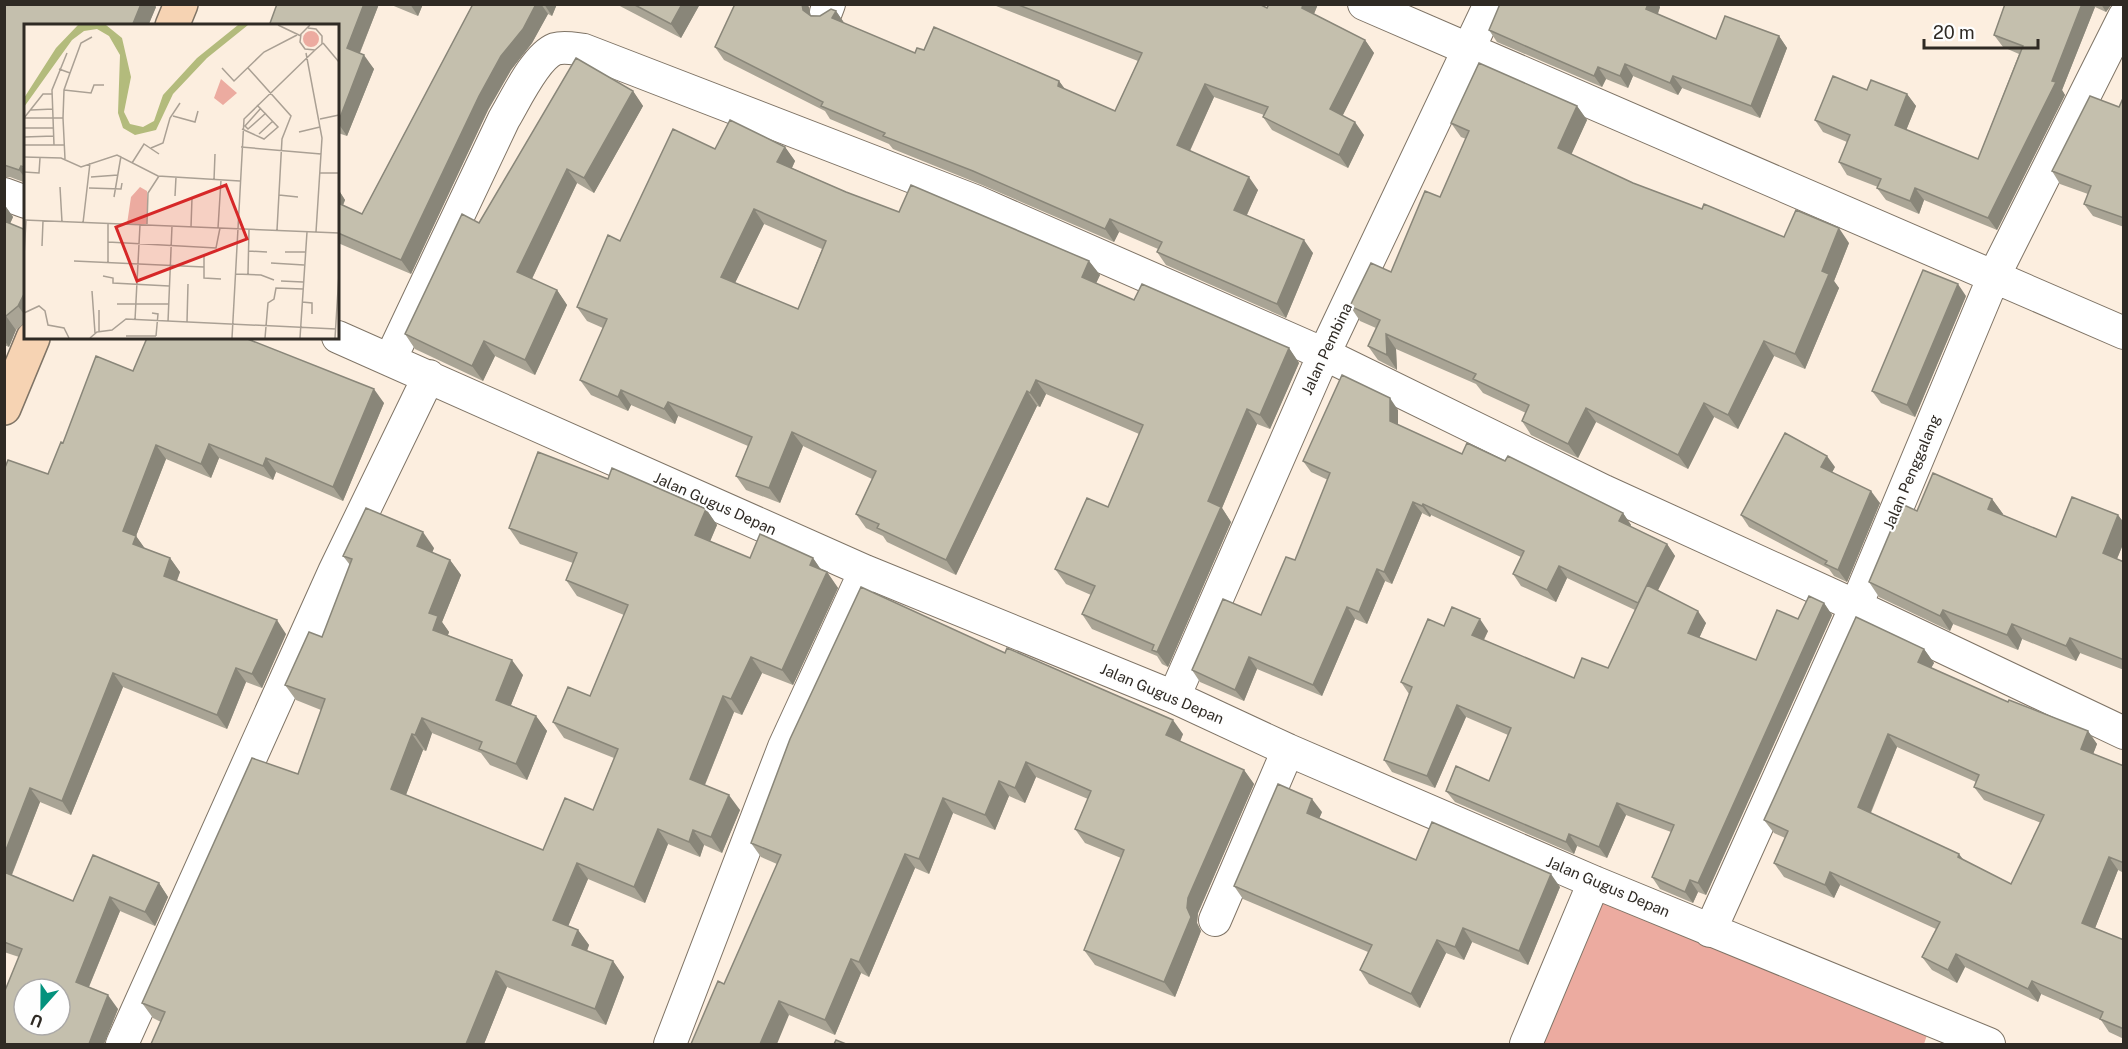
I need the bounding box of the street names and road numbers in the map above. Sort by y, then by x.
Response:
street label: Jalan Pembina [1298,300,1355,398]
street label: Jalan Penggalang [1880,412,1943,532]
street label: Jalan Gugus Depan [651,469,779,538]
street label: Jalan Gugus Depan [1098,660,1227,727]
street label: Jalan Gugus Depan [1544,853,1673,920]

